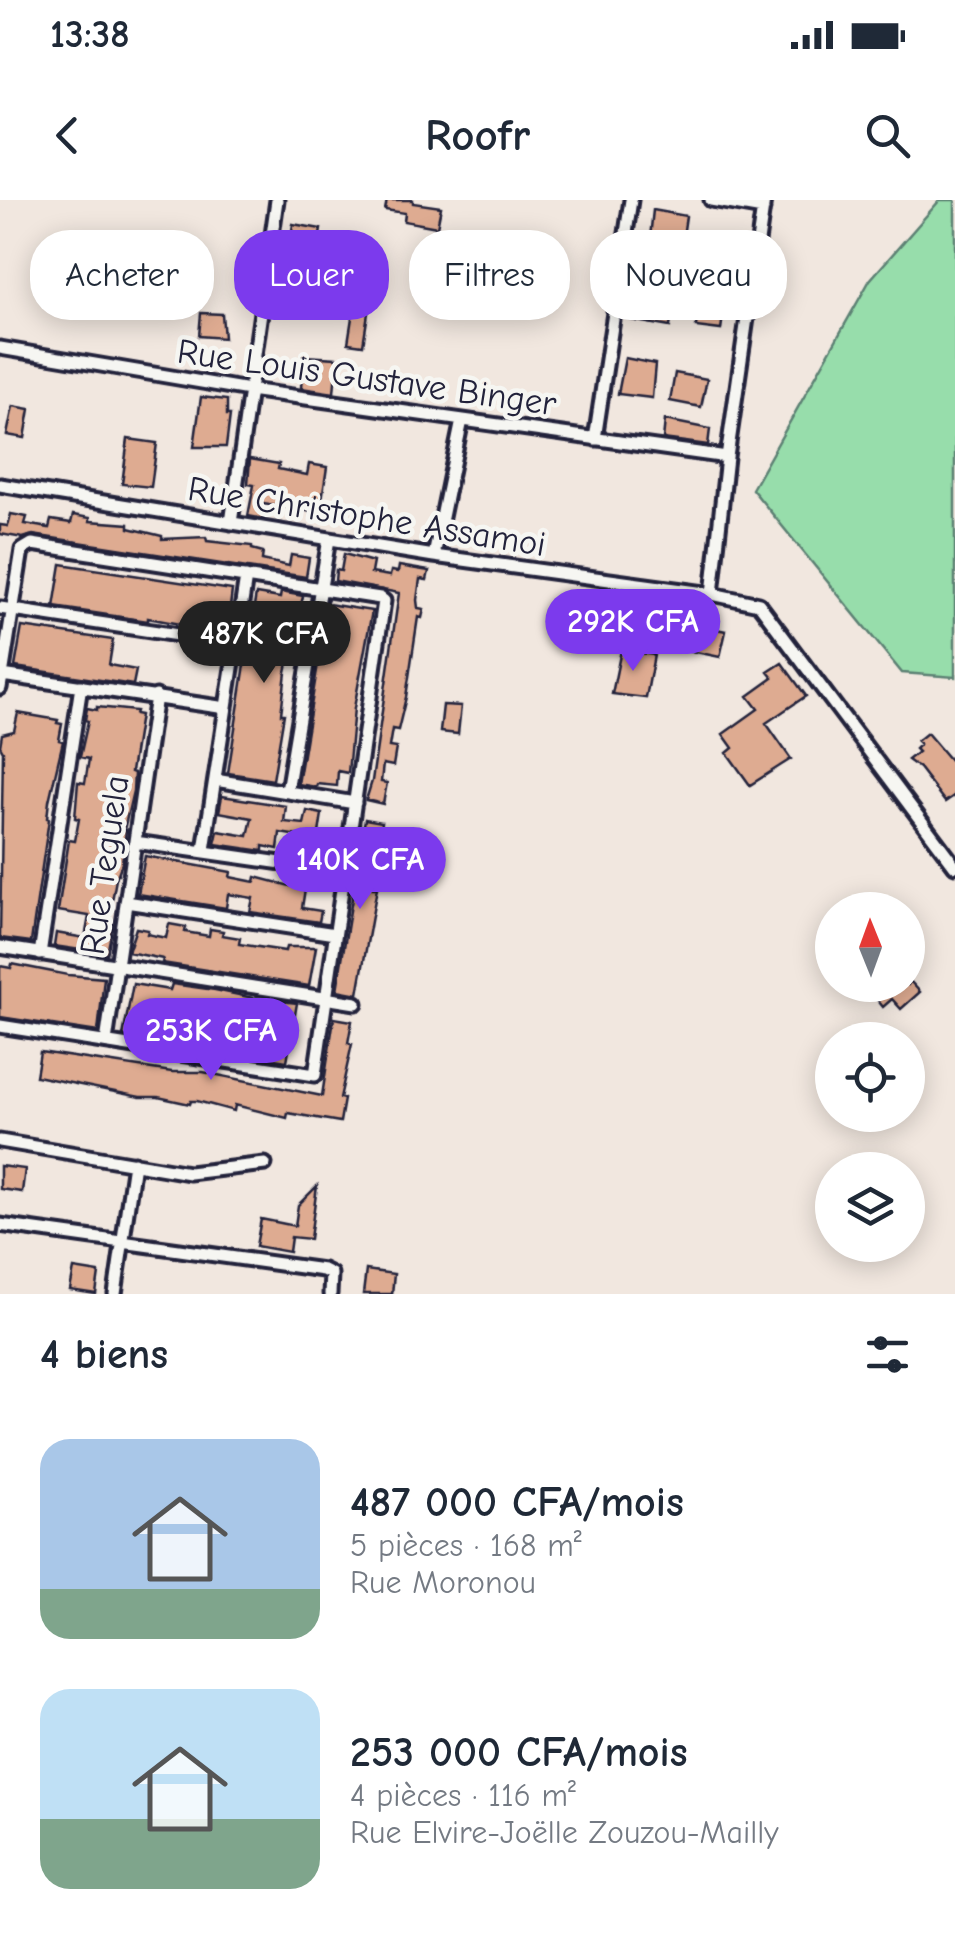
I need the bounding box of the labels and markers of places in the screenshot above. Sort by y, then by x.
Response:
pin: 292K CFA [530,589,736,674]
pin: 487K CFA [161,601,367,686]
pin: 140K CFA [257,827,463,912]
pin: 253K CFA [108,998,314,1083]

